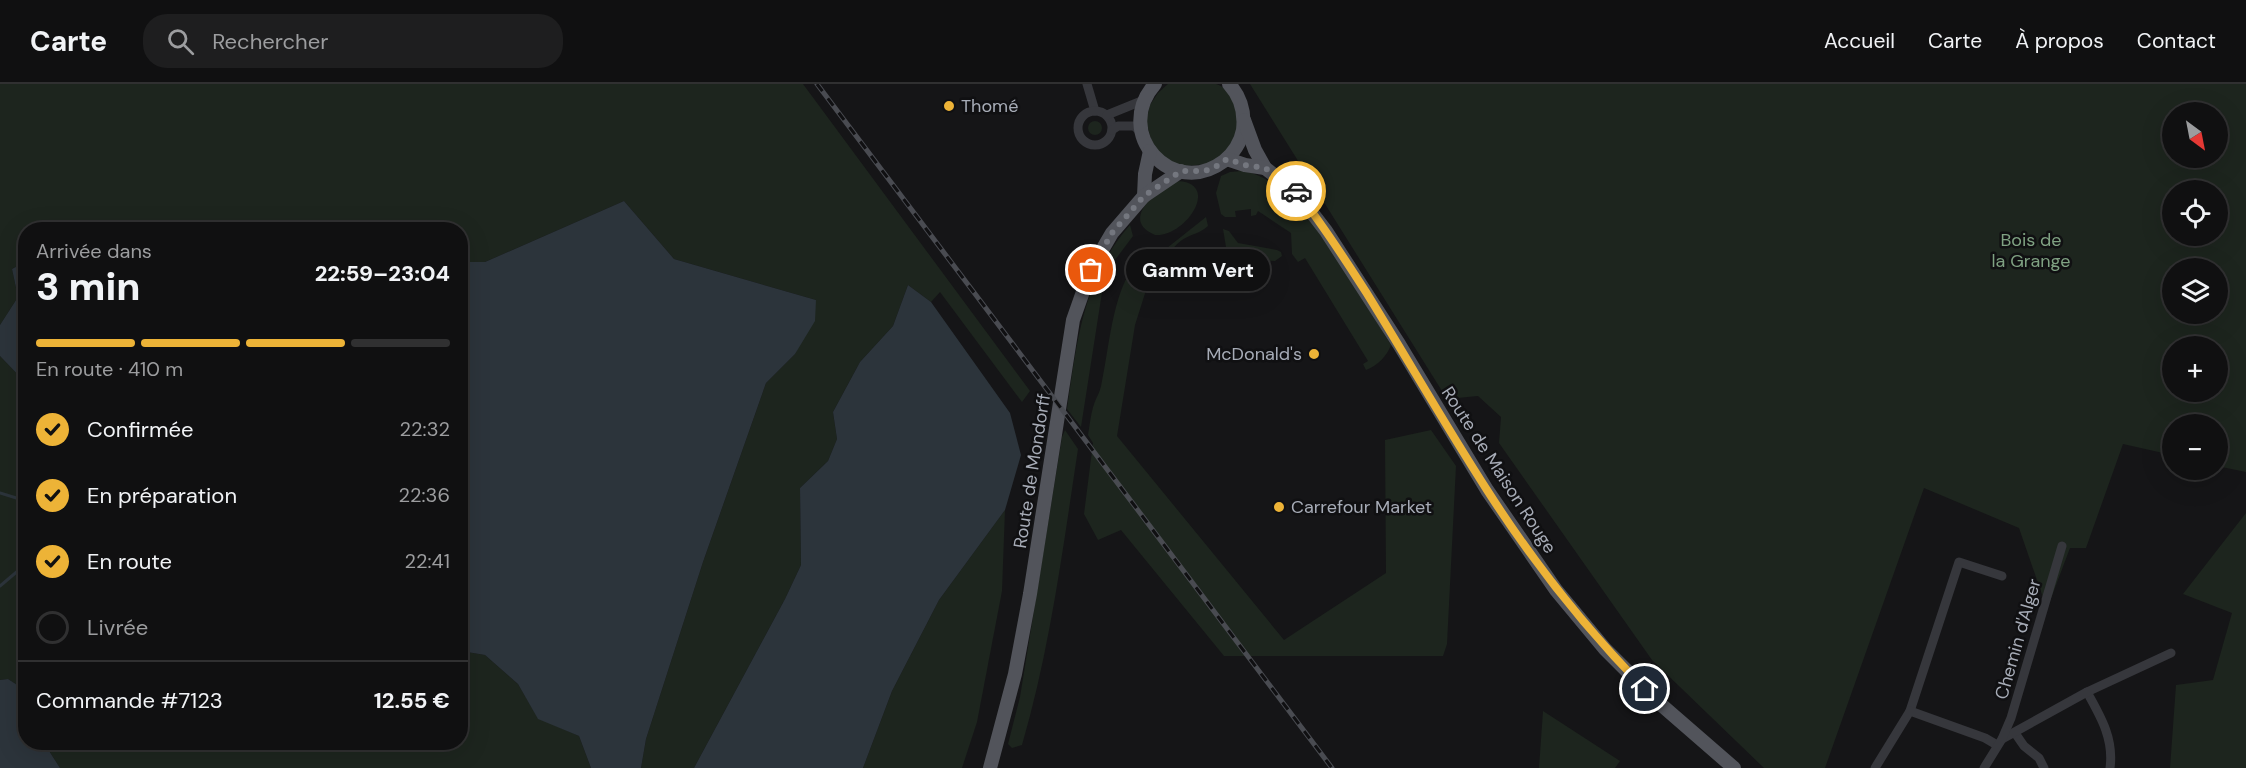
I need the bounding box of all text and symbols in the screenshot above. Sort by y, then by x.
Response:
search box [143,14,563,68]
text: Carte [30,23,107,60]
icon: search [164,25,197,58]
text: Rechercher [212,27,328,56]
text: Accueil [1824,27,1895,55]
text: Carte [1928,27,1982,55]
text: À propos [2015,27,2104,55]
text: Contact [2137,27,2216,55]
place label: Thomé [961,94,1018,118]
marker: Thomé [942,99,956,113]
north arrow [2162,102,2228,168]
map controls [2162,102,2228,480]
courier [1266,161,1326,221]
icon: car [1280,175,1313,208]
button: locate [2162,180,2228,246]
park label: Bois de la Grange [1992,228,2070,273]
text: Arrivée dans [36,238,152,264]
pin [1065,244,1116,295]
callout: Gamm Vert [1127,249,1271,291]
icon: bag [1074,253,1107,286]
text: Gamm Vert [1142,257,1254,283]
button: layers [2162,258,2228,324]
text: 22:59–23:04 [315,259,450,288]
text: 3 min [36,261,141,312]
button: + [2162,336,2228,402]
place label: McDonald's [1206,342,1302,366]
marker: McDonald's [1307,347,1321,361]
text: En route · 410 m [36,356,183,382]
street label: Route de Maison Rouge [1436,382,1562,558]
street label: Route de Mondorff [1008,392,1056,550]
icon: check [36,413,69,446]
button: − [2162,414,2228,480]
text: Confirmée [87,415,194,444]
text: 22:32 [400,416,450,442]
icon: check [36,479,69,512]
text: En préparation [87,481,237,510]
text: 22:36 [399,482,450,508]
place label: Carrefour Market [1291,495,1432,519]
marker: Carrefour Market [1272,500,1286,514]
icon: check [36,545,69,578]
text: En route [87,547,172,576]
text: 22:41 [405,548,450,574]
street label: Chemin d'Alger [1989,576,2047,702]
text: Livrée [87,613,148,642]
pin [1619,663,1670,714]
icon: home [1628,672,1661,705]
text: Commande #7123 [36,686,223,715]
text: 12.55 € [374,686,450,715]

